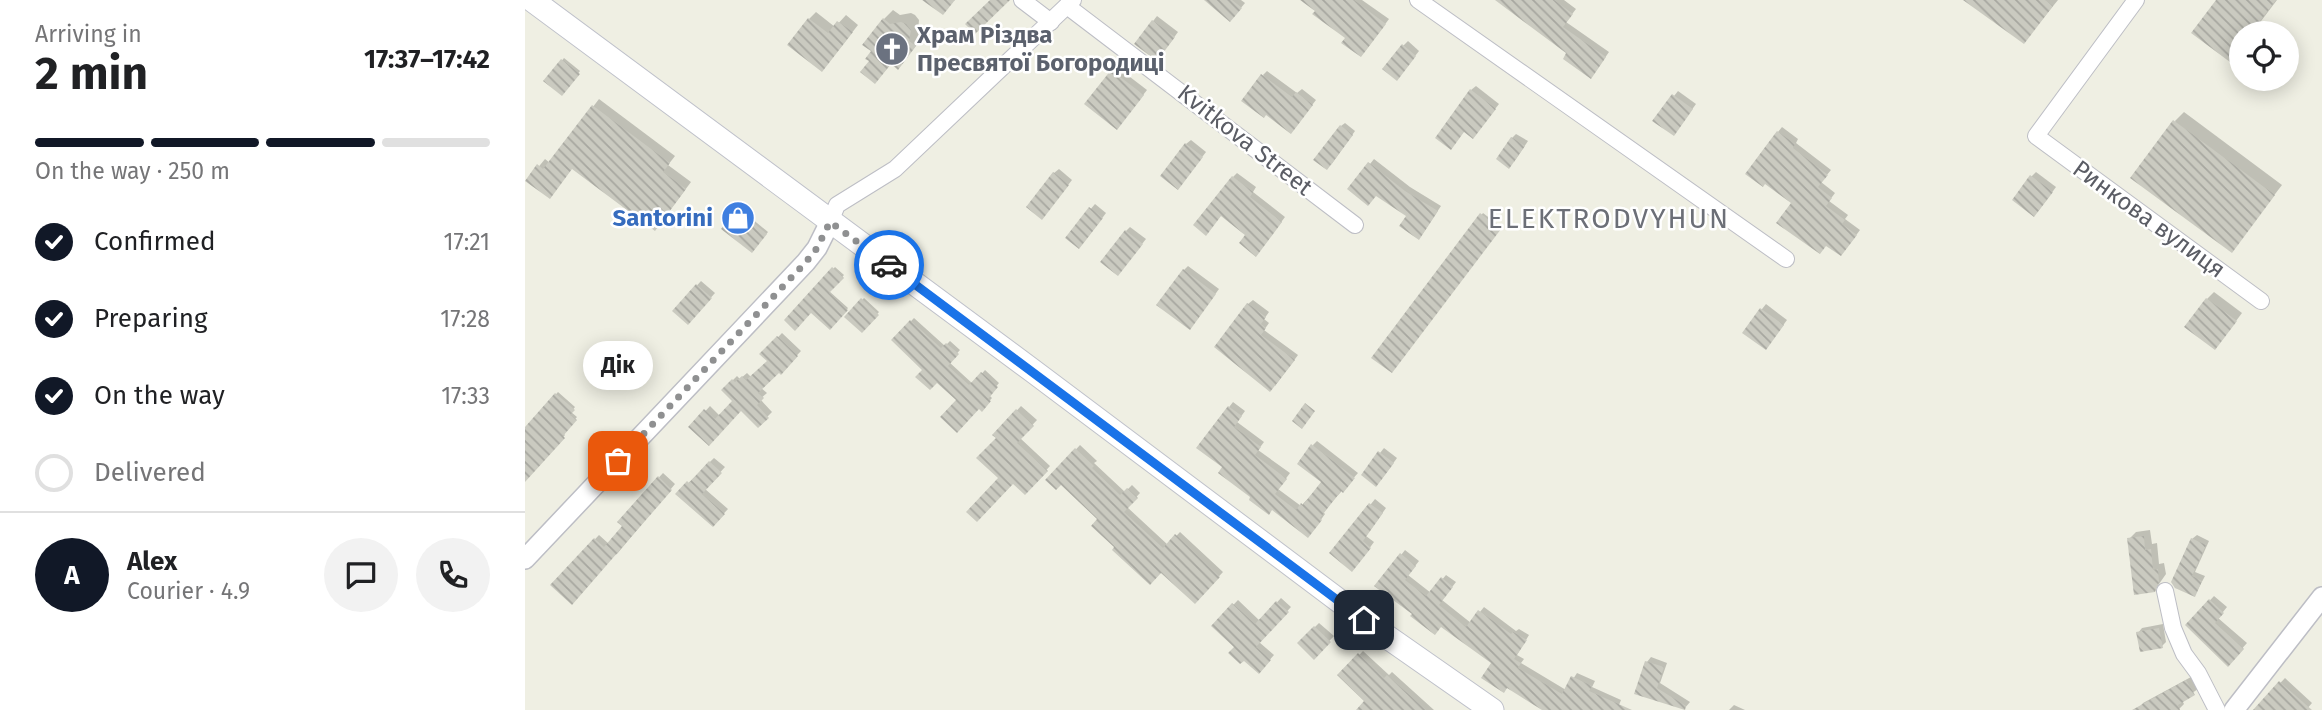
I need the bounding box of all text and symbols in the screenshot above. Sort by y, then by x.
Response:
text: Arriving in [35,20,142,48]
place label: Храм Різдва Пресвятої Богородиці [916,21,1165,77]
map controls [2229,21,2299,91]
button: locate [2229,21,2299,91]
church icon: Храм Різдва Пресвятої Богородиці [873,30,911,68]
text: 17:37–17:42 [364,44,490,75]
text: 2 min [35,46,148,101]
street label: Kvitkova Street [1172,79,1318,201]
street label: Ринкова вулиця [2067,154,2231,284]
text: On the way · 250 m [35,157,230,185]
shop icon: Santorini [719,199,757,237]
district label: ELEKTRODVYHUN [1488,202,1730,235]
place label: Santorini [612,204,713,232]
icon: check [35,223,73,261]
text: Confirmed [94,226,215,257]
text: 17:21 [444,228,490,256]
courier [854,230,924,300]
icon: car [870,246,908,284]
icon: check [35,300,73,338]
text: Preparing [94,303,207,334]
text: 17:28 [440,305,490,333]
callout: Дік [583,342,653,391]
text: Дік [601,351,635,379]
icon: check [35,377,73,415]
text: On the way [94,380,225,411]
text: 17:33 [441,382,490,410]
pin [588,431,648,491]
icon: bag [599,442,637,480]
text: Delivered [94,457,206,488]
button: chat [324,538,398,612]
button: phone [416,538,490,612]
text: Alex [127,546,177,577]
text: A [64,560,80,591]
text: Courier · 4.9 [127,577,250,605]
pin [1334,590,1394,650]
icon: home [1345,601,1383,639]

